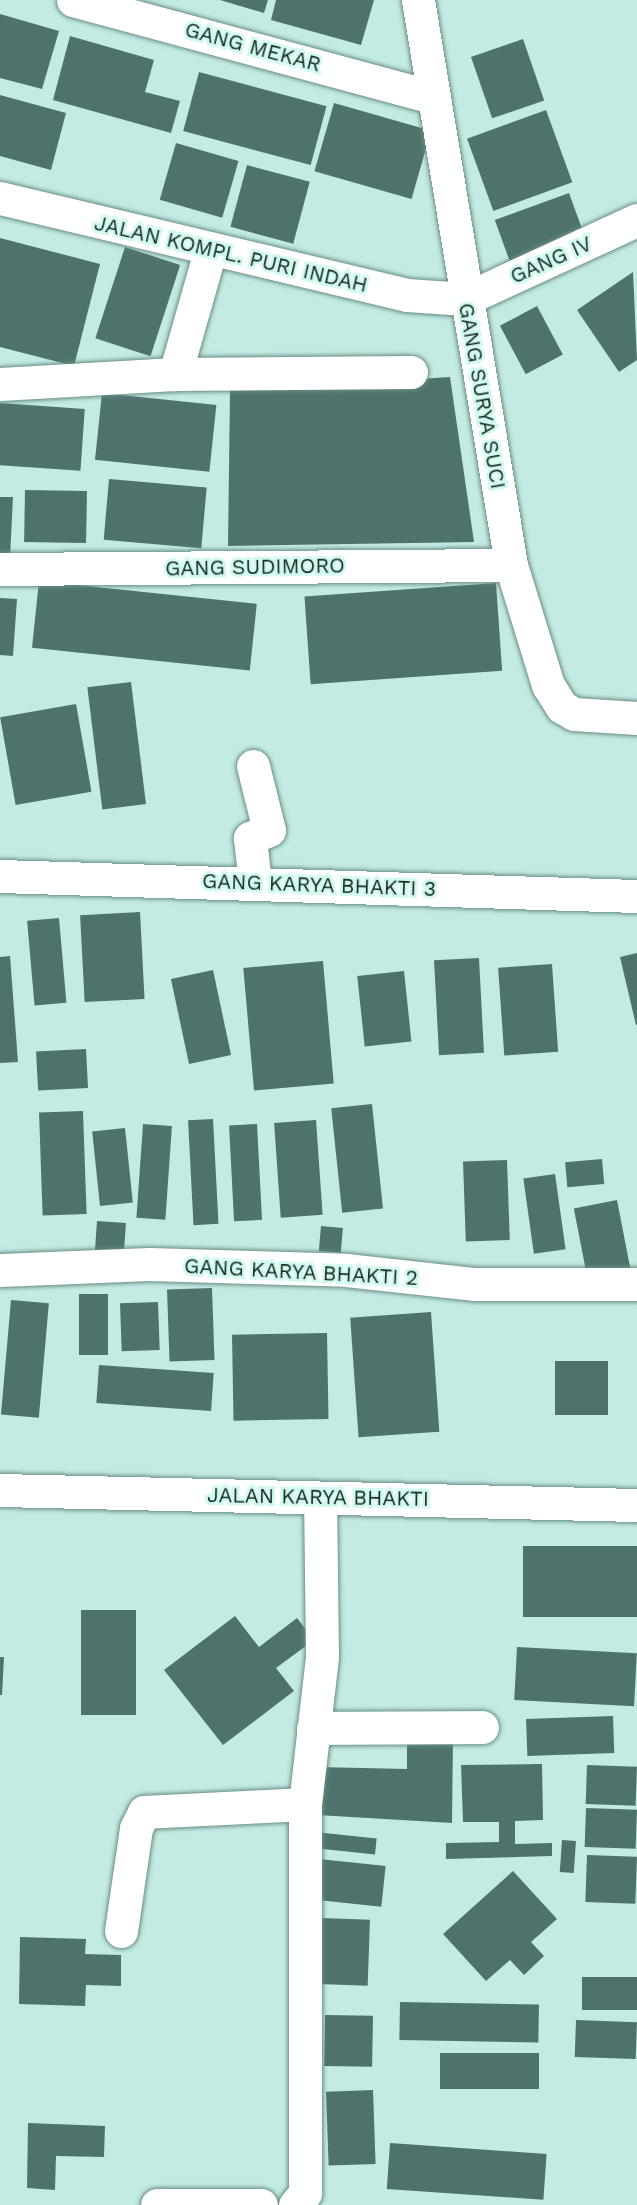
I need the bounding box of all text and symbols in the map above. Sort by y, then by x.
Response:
street label: GANG MEKAR [182,17,324,77]
street label: JALAN KOMPL. PURI INDAH [92,210,370,298]
street label: GANG IV [506,231,596,289]
street label: GANG SURYA SUCI [453,301,511,491]
street label: GANG SUDIMORO [165,553,345,581]
street label: GANG KARYA BHAKTI 3 [201,868,437,902]
street label: GANG KARYA BHAKTI 2 [183,1253,419,1291]
street label: JALAN KARYA BHAKTI [206,1482,430,1512]

